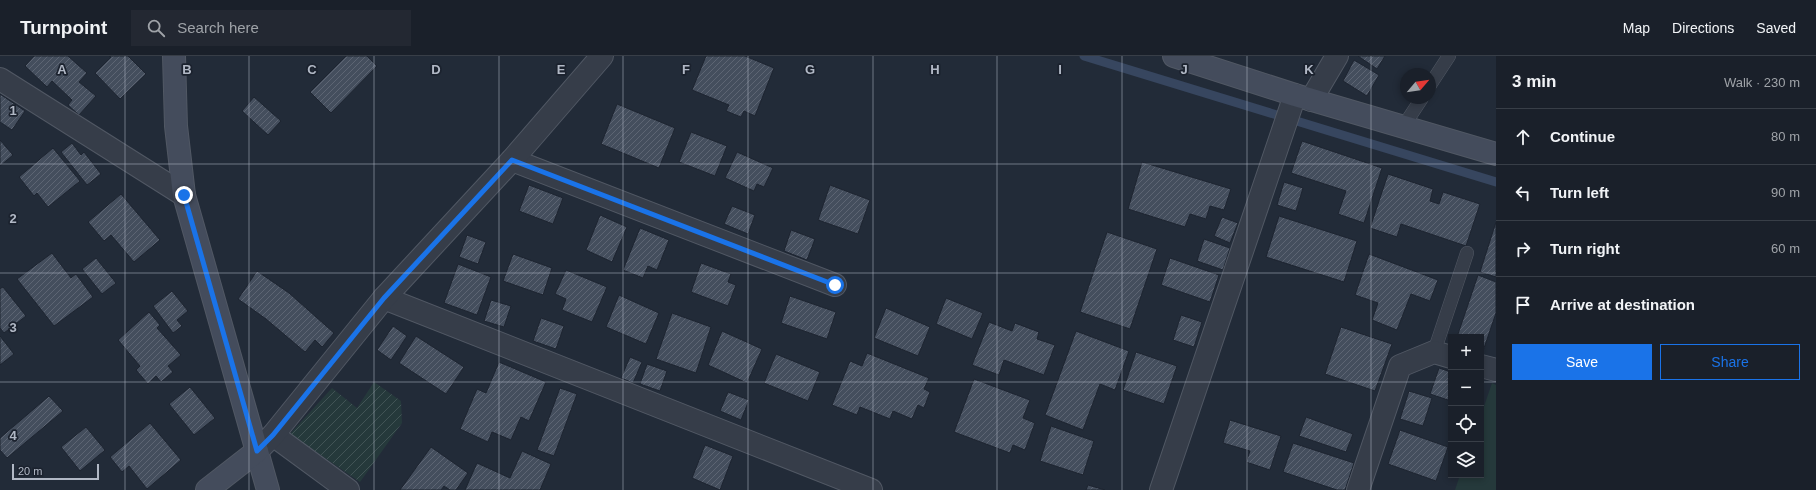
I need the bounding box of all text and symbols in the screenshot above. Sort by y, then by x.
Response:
search box [131,10,411,46]
text: Turnpoint [20,17,107,38]
icon: search [145,17,167,39]
text: Search here [177,19,259,36]
text: Map [1623,20,1650,36]
text: Directions [1672,20,1734,36]
text: Saved [1756,20,1796,36]
text: A [57,62,67,77]
text: B [182,62,192,77]
text: C [307,62,317,77]
text: D [431,62,441,77]
text: E [557,62,566,77]
text: F [682,62,690,77]
text: G [805,62,815,77]
text: H [930,62,940,77]
text: I [1058,62,1062,77]
text: J [1180,62,1188,77]
text: K [1304,62,1314,77]
north arrow [1400,68,1436,104]
text: 3 min [1512,72,1556,91]
text: Walk · 230 m [1724,75,1800,90]
text: 1 [9,103,17,118]
icon: ahead [1512,126,1534,148]
text: Continue [1550,128,1615,145]
text: 80 m [1771,129,1800,144]
icon: left [1512,182,1534,204]
text: Turn left [1550,184,1609,201]
text: 90 m [1771,185,1800,200]
route end [175,186,193,204]
text: 2 [9,211,17,226]
icon: right [1512,238,1534,260]
text: Turn right [1550,240,1620,257]
text: 60 m [1771,241,1800,256]
route start [826,276,844,294]
icon: arrive [1512,294,1534,316]
text: Arrive at destination [1550,296,1695,313]
text: 3 [9,320,17,335]
map controls [1448,334,1484,478]
button: + [1448,334,1484,370]
button: Save [1512,344,1652,380]
button: Share [1660,344,1800,380]
button: − [1448,370,1484,406]
button: locate [1448,406,1484,442]
text: 4 [9,428,17,443]
button: layers [1448,442,1484,478]
scale bar [12,462,99,481]
text: 20 m [18,465,42,477]

